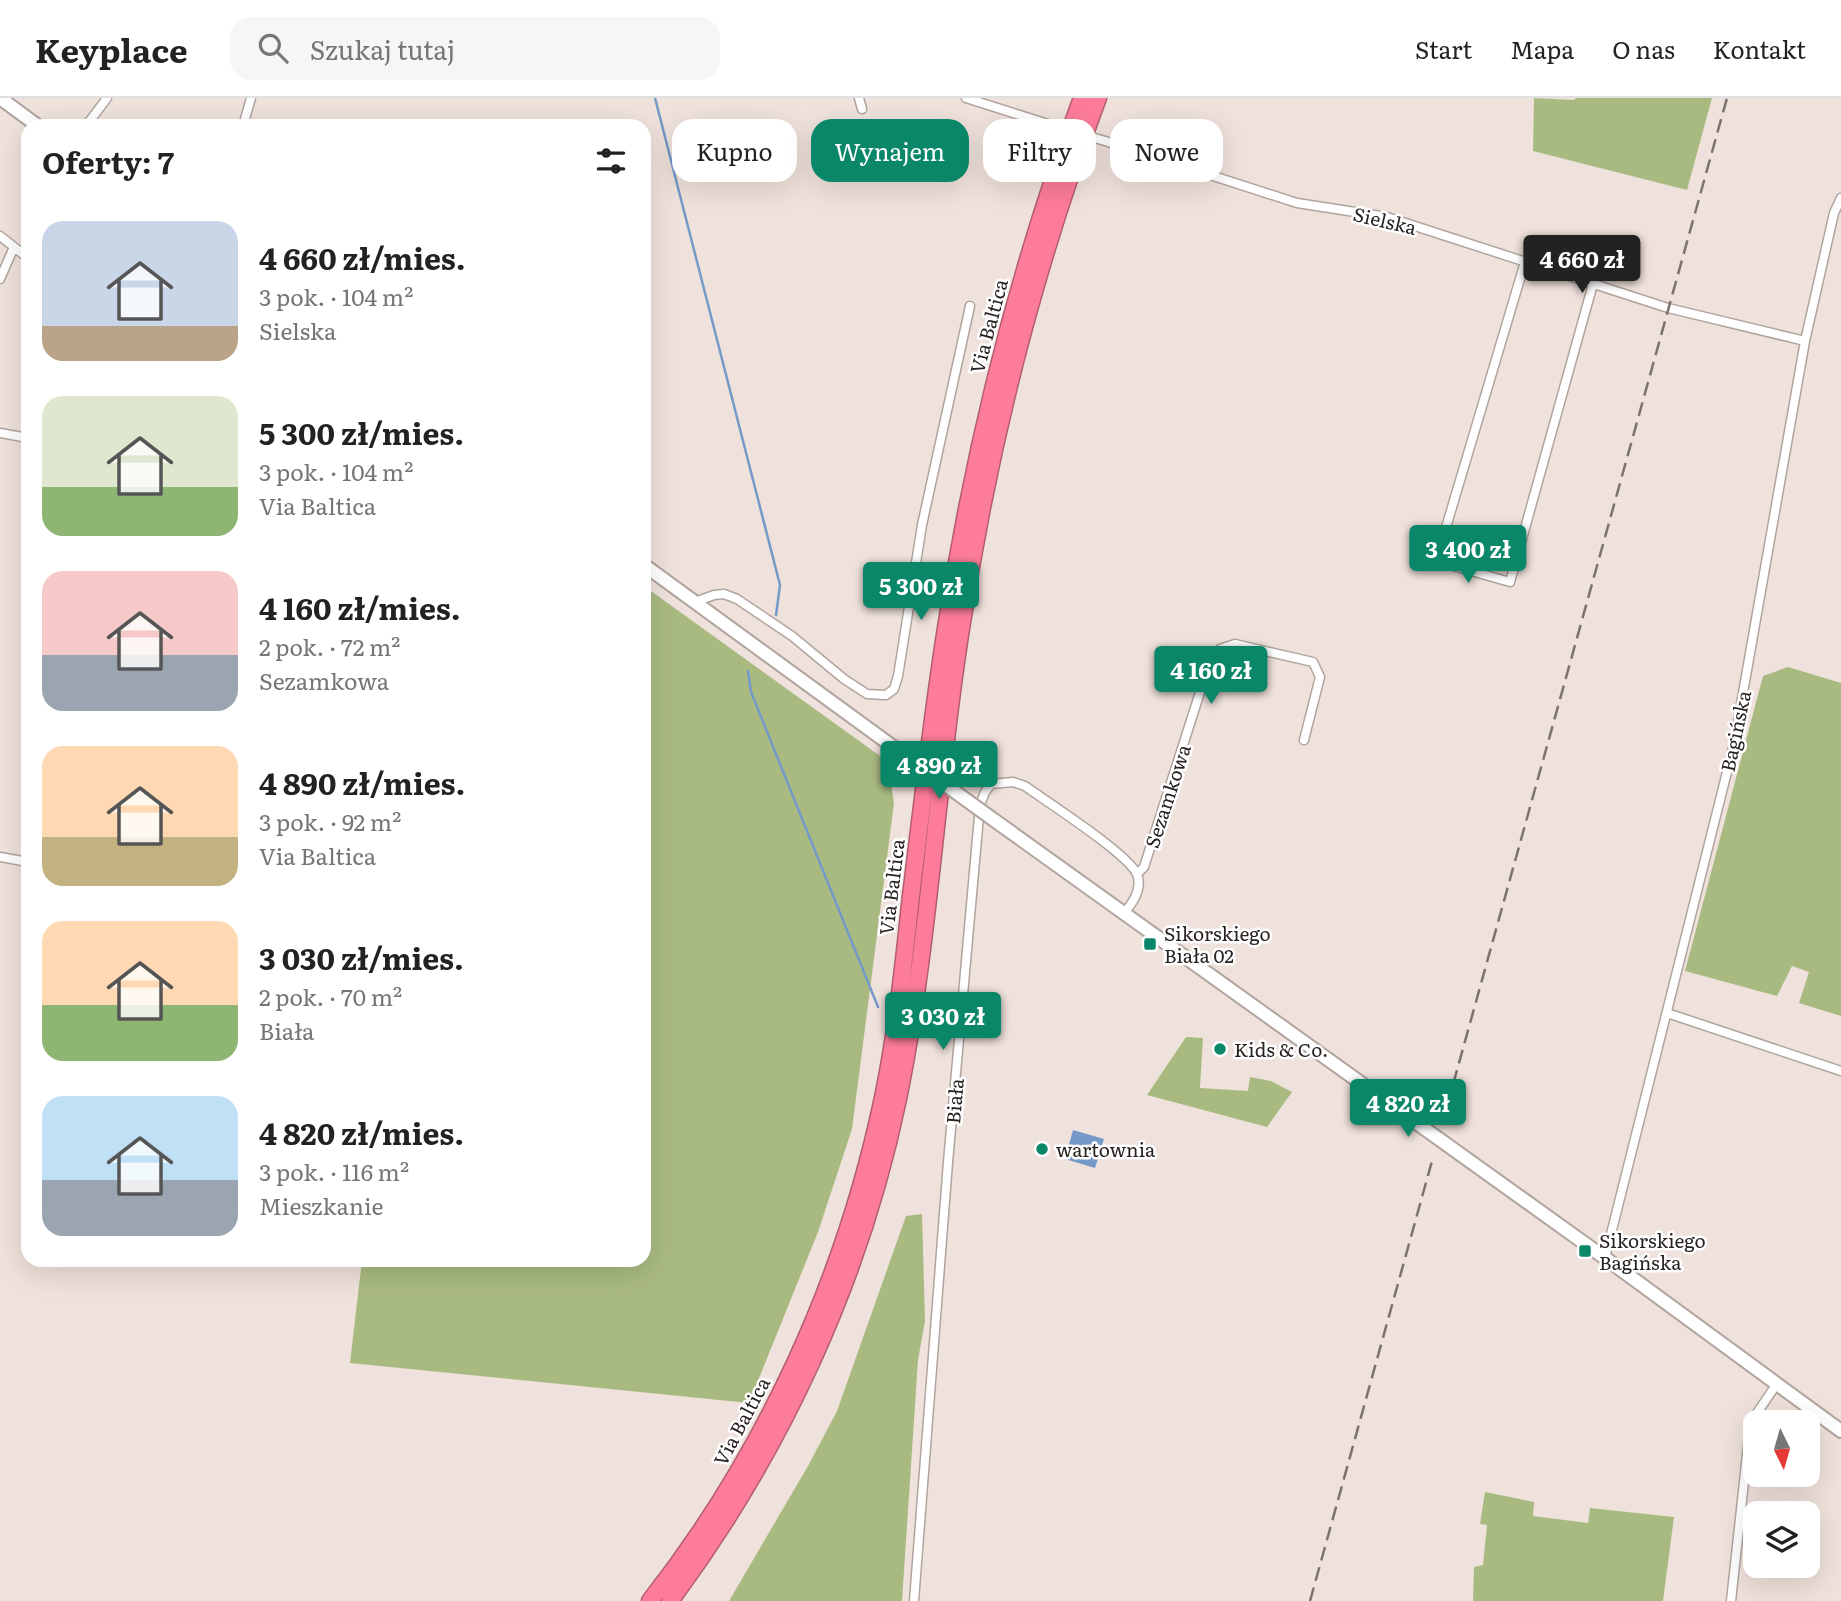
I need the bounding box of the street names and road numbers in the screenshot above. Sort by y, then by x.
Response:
street label: Sielska [1351,199,1420,241]
street label: Via Baltica [962,275,1014,376]
street label: Bagińska [1713,687,1757,774]
street label: Sezamkowa [1137,740,1197,851]
street label: Via Baltica [871,837,911,937]
street label: Biała [938,1076,970,1125]
street label: Via Baltica [706,1371,776,1470]

